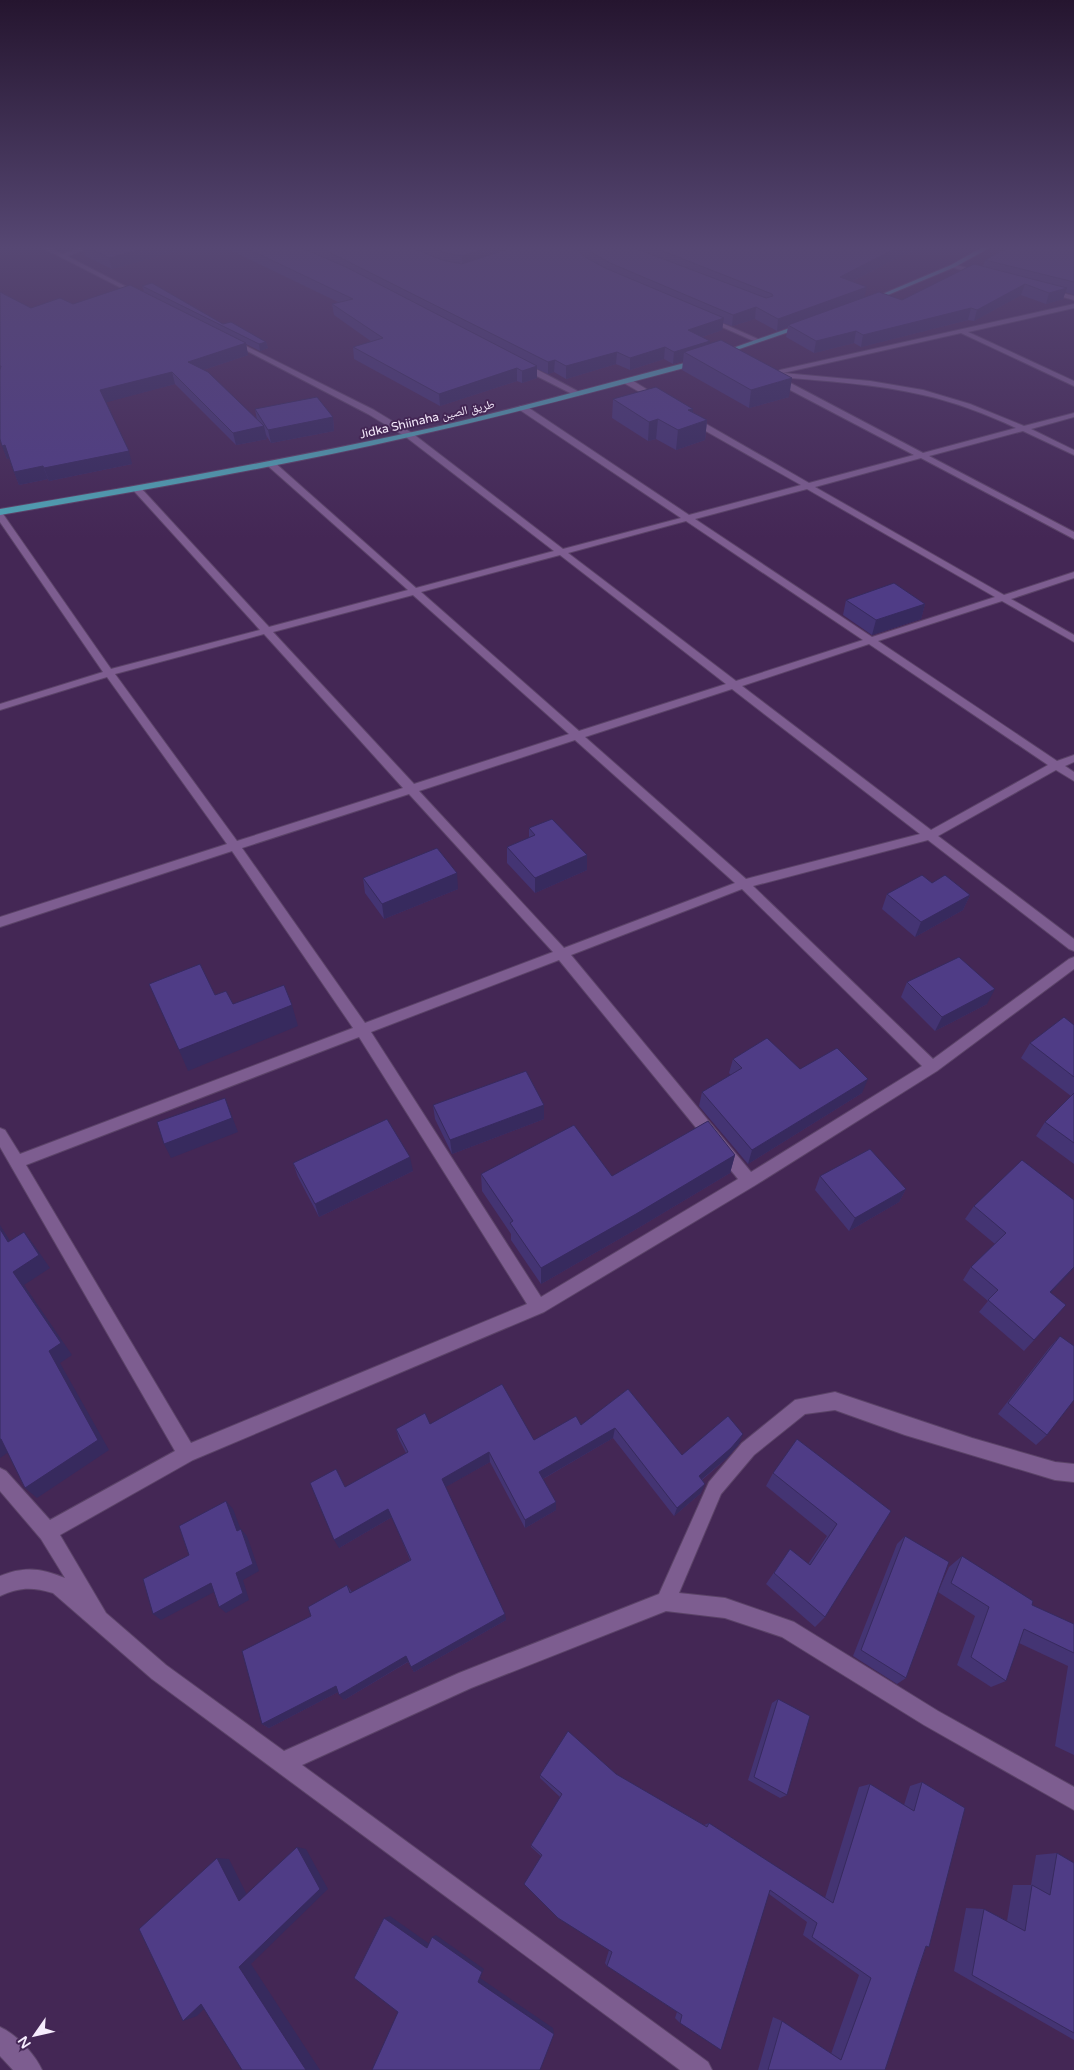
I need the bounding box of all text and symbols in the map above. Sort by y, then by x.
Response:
street label: Jidka Shiinaha طريق الصين [358,397,496,442]
north arrow [10,2010,60,2060]
text: N [14,2033,35,2051]

